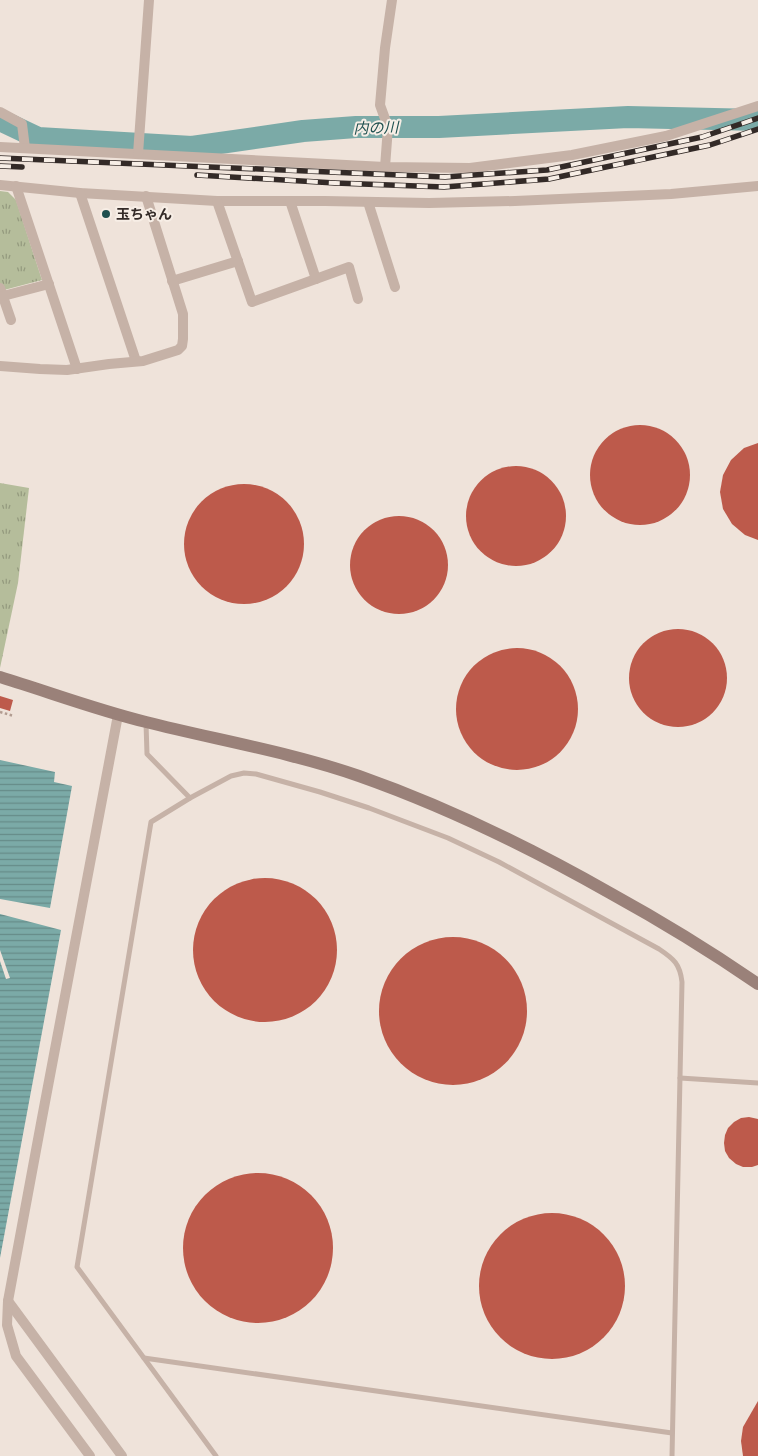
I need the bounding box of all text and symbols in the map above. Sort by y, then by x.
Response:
water label: 内の川 [353,118,401,136]
place label: 玉ちゃん [116,205,172,222]
marker: 玉ちゃん [100,208,112,220]

